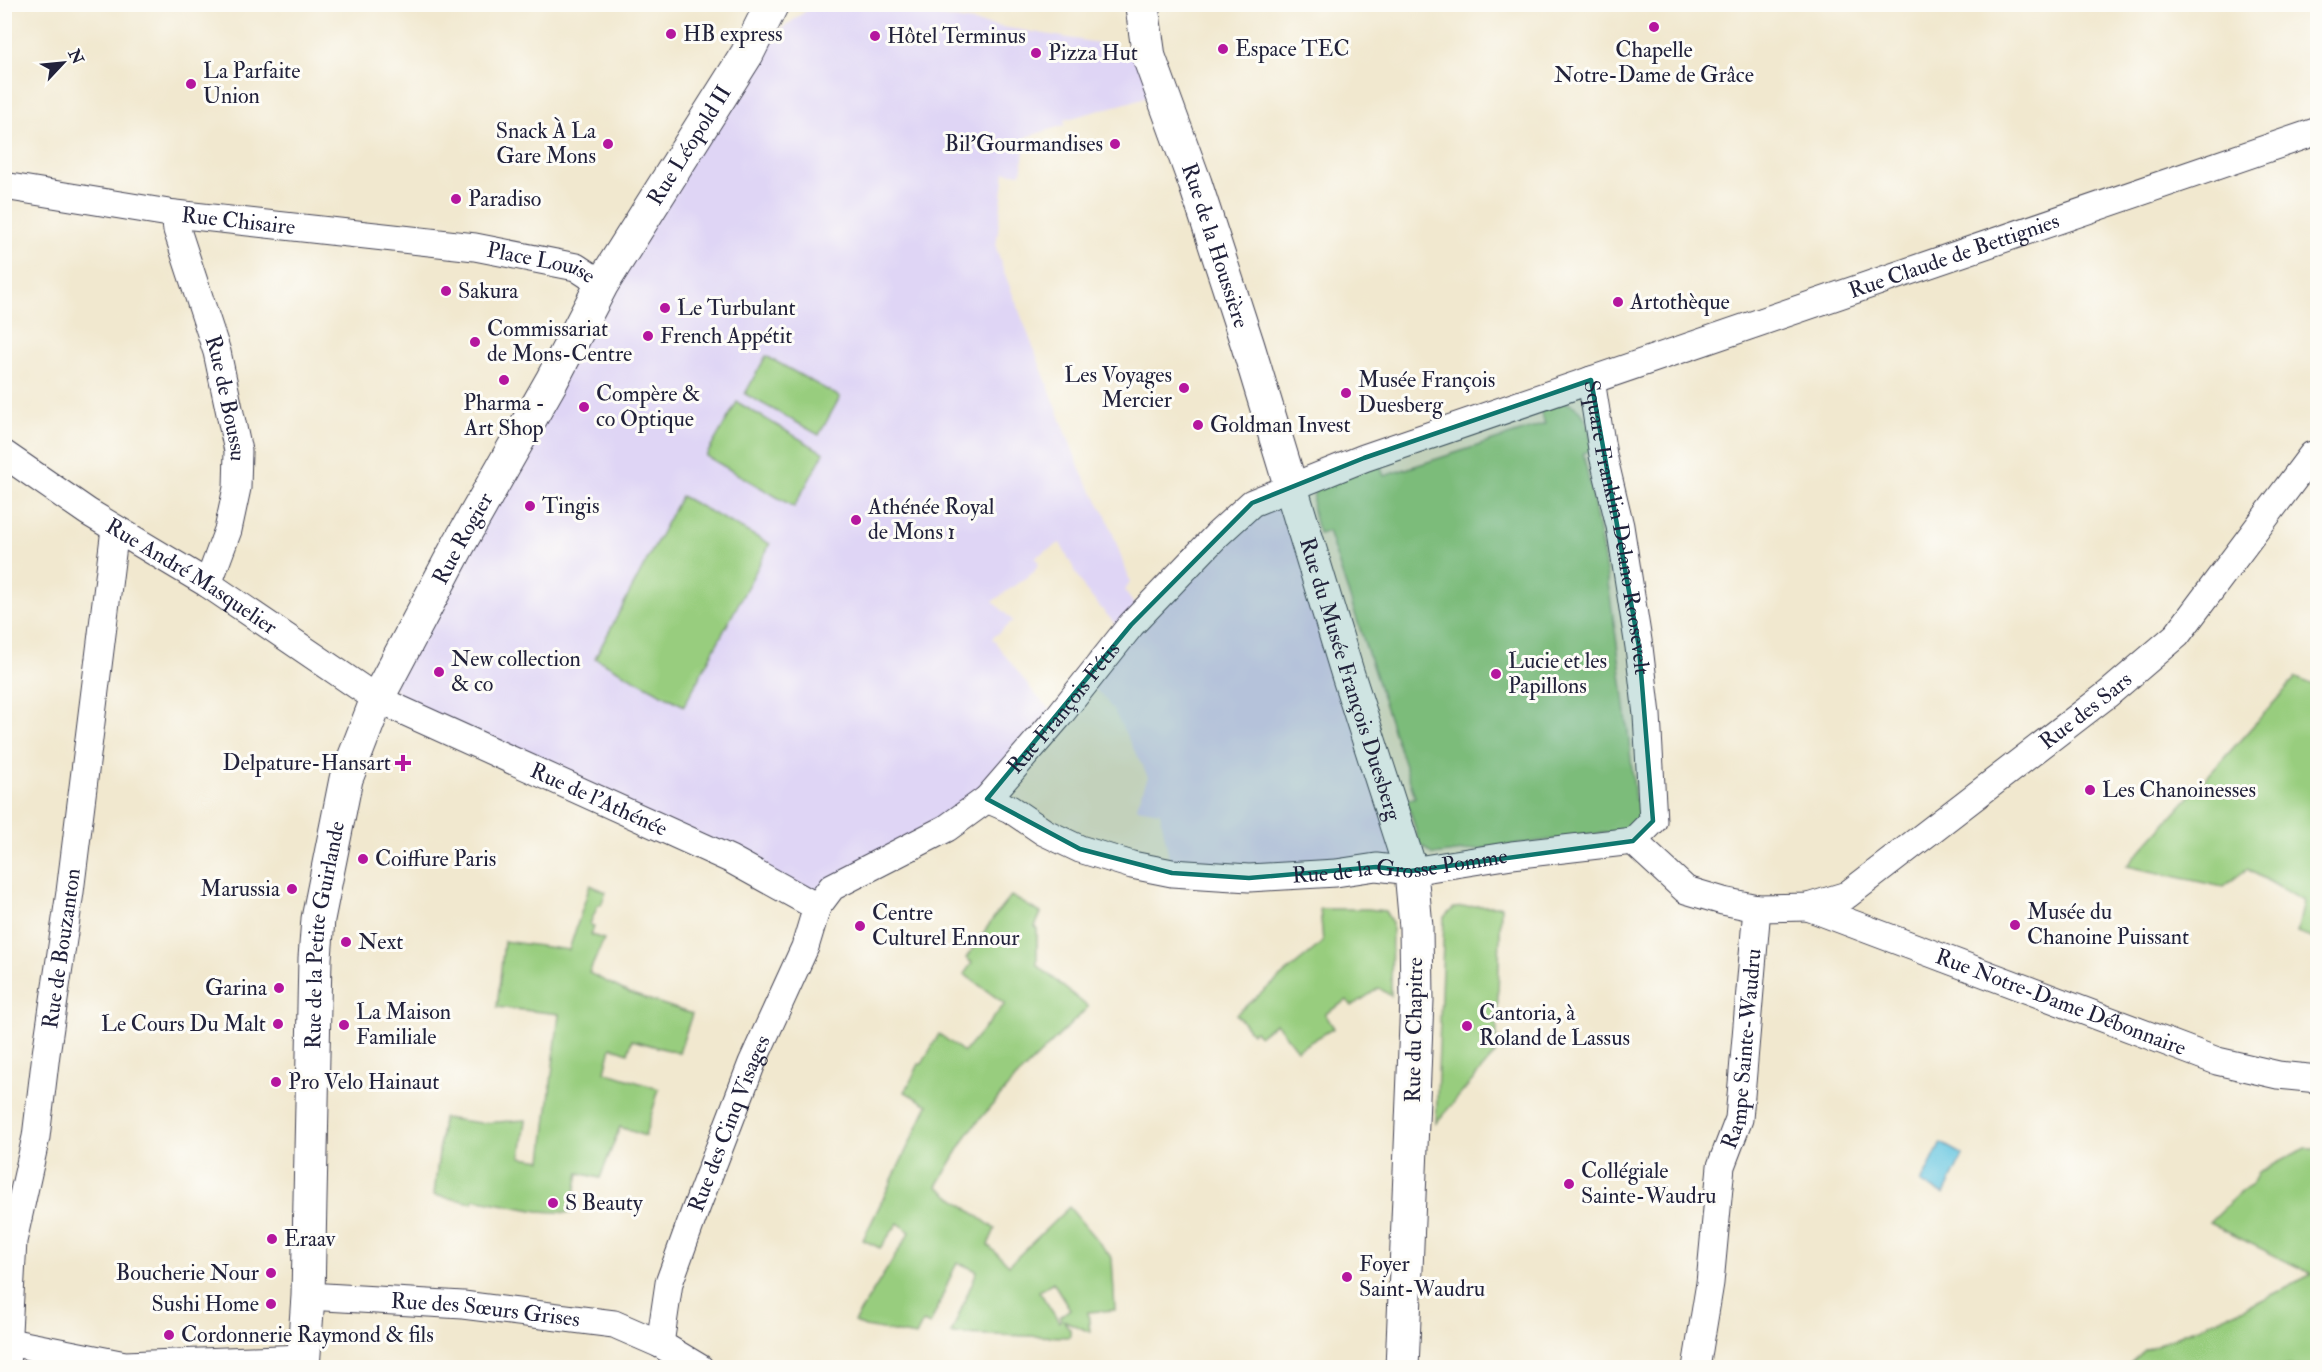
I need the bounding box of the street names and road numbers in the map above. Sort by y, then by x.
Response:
street label: Rue Léopold II [641,80,738,211]
street label: Rue de la Houssière [1175,159,1255,332]
street label: Rue Chisaire [180,201,297,241]
street label: Rue Claude de Bettignies [1845,207,2063,305]
street label: Place Louise [484,236,601,290]
street label: Rue de Boussu [199,332,252,462]
street label: Square Franklin Delano Roosevelt [1577,378,1656,676]
street label: Rue Rogier [426,487,500,589]
street label: Rue André Masquelier [101,512,283,641]
street label: Rue du Musée François Duesberg [1293,534,1408,825]
street label: Rue François Fétis [1001,636,1126,780]
street label: Rue des Sars [2034,666,2138,756]
street label: Rue de l'Athénée [526,756,672,843]
street label: Rue de la Petite Guirlande [299,819,351,1050]
street label: Rue de la Grosse Pomme [1291,842,1509,890]
street label: Rue de Bouzanton [36,867,87,1031]
street label: Rue Notre-Dame Débonnaire [1931,942,2190,1062]
street label: Rampe Sainte-Waudru [1715,947,1767,1153]
street label: Rue du Chapitre [1399,957,1430,1103]
street label: Rue des Cinq Visages [682,1031,777,1216]
street label: Rue des Sœurs Grises [390,1287,582,1334]

